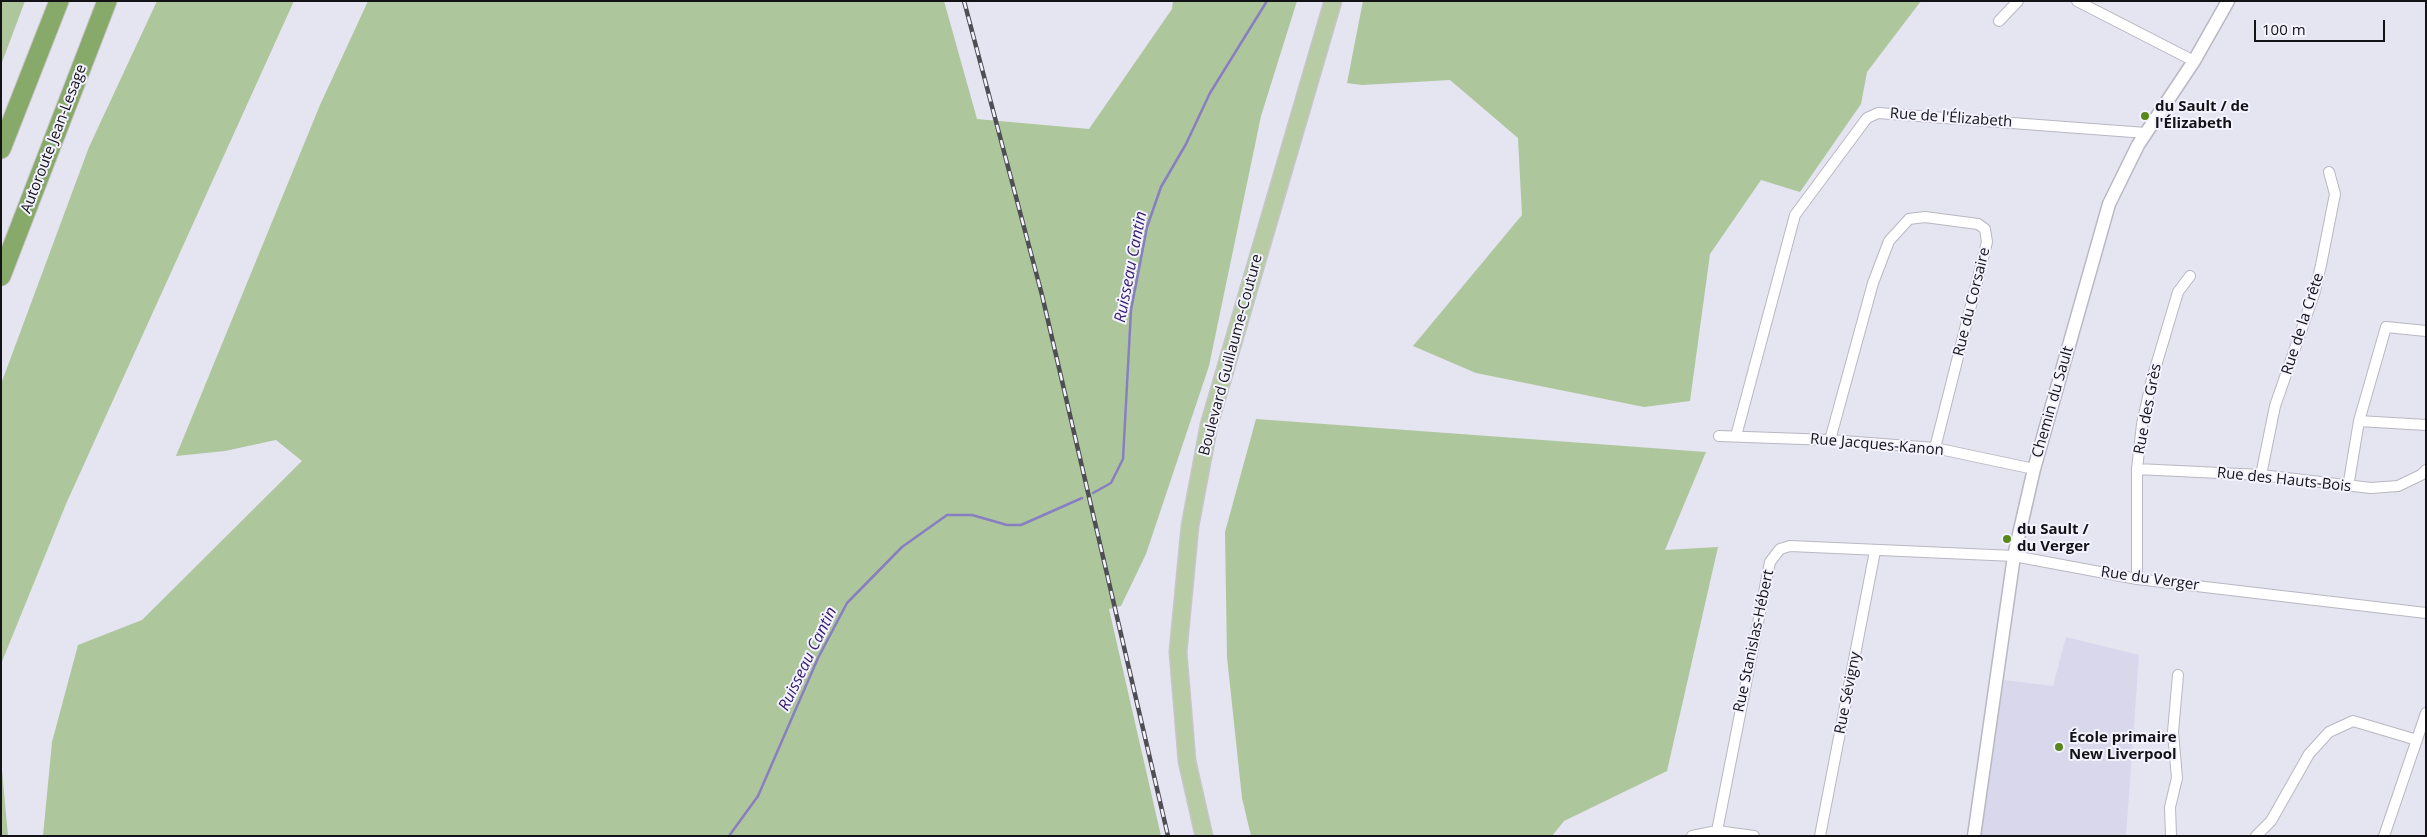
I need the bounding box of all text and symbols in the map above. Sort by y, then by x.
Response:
scale bar [2257,10,2388,42]
text: 100 m [2262,19,2306,39]
street label: Autoroute Jean-Lesage [17,62,91,216]
place label: du Sault / de l'Élizabeth [2155,98,2249,133]
street label: Rue de l'Élizabeth [1889,105,2013,131]
marker: du Sault / de l'Élizabeth [2139,110,2151,122]
water label: Ruisseau Cantin [1111,210,1151,324]
street label: Rue du Corsaire [1950,246,1994,358]
street label: Boulevard Guillaume-Couture [1195,252,1267,458]
street label: Rue de la Crête [2278,271,2328,377]
street label: Chemin du Sault [2028,344,2078,460]
street label: Rue des Grès [2130,362,2166,456]
street label: Rue Jacques-Kanon [1809,430,1945,460]
street label: Rue des Hauts-Bois [2216,464,2352,496]
place label: du Sault / du Verger [2017,521,2090,556]
marker: du Sault / du Verger [2001,533,2013,545]
street label: Rue du Verger [2100,563,2200,595]
street label: Rue Stanislas-Hébert [1730,568,1778,714]
water label: Ruisseau Cantin [775,604,841,714]
street label: Rue Sévigny [1831,650,1865,736]
place label: École primaire New Liverpool [2069,729,2177,764]
marker: École primaire New Liverpool [2053,741,2065,753]

